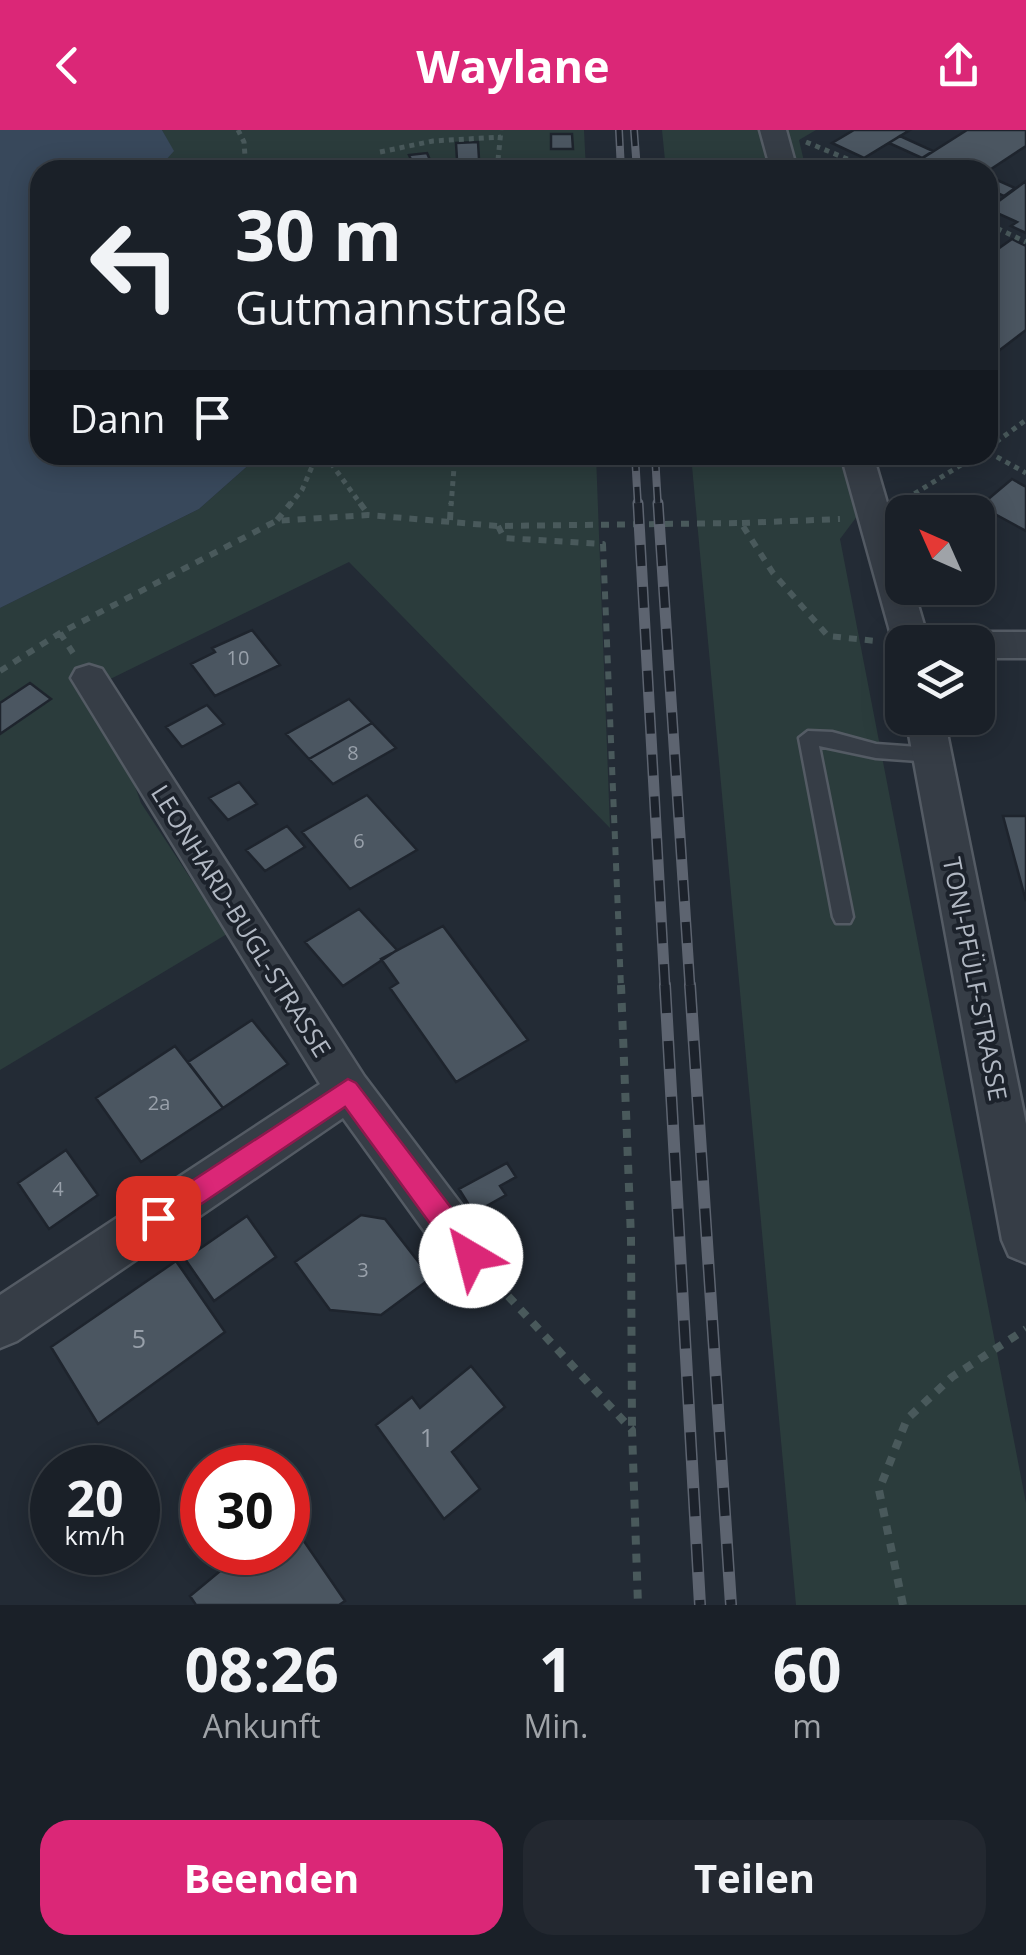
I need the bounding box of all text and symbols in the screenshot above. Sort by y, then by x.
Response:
text: Waylane [416,35,610,96]
icon: back [40,38,95,93]
icon: share [931,38,986,93]
text: 30 m [235,186,402,282]
icon: left [70,200,200,330]
text: Gutmannstraße [235,277,567,338]
icon: arrive [185,390,240,445]
text: Dann [70,392,165,444]
north arrow [885,495,995,605]
map controls [885,495,995,735]
button: layers [885,625,995,735]
house number: 10 [227,644,249,671]
house number: 8 [347,739,359,766]
street label: LEONHARD-BUGL-STRASSE [144,778,340,1063]
house number: 6 [353,827,365,854]
street label: TONI-PFÜLF-STRASSE [936,854,1016,1103]
house number: 2a [148,1089,170,1116]
house number: 4 [52,1175,64,1202]
pin [116,1176,201,1261]
icon: arrive [131,1191,186,1246]
position arrow [419,1204,523,1308]
house number: 3 [357,1256,369,1283]
house number: 5 [132,1321,146,1355]
house number: 1 [420,1420,434,1454]
speed limit sign: 30 [180,1445,310,1575]
text: 20 [66,1464,124,1532]
text: km/h [65,1518,125,1552]
text: 08:26 [185,1628,339,1710]
text: 1 [539,1628,573,1710]
text: 60 [773,1628,841,1710]
text: Ankunft [203,1704,321,1747]
text: Min. [523,1704,588,1747]
text: m [792,1704,822,1747]
button: Beenden [40,1820,503,1935]
button: Teilen [523,1820,986,1935]

